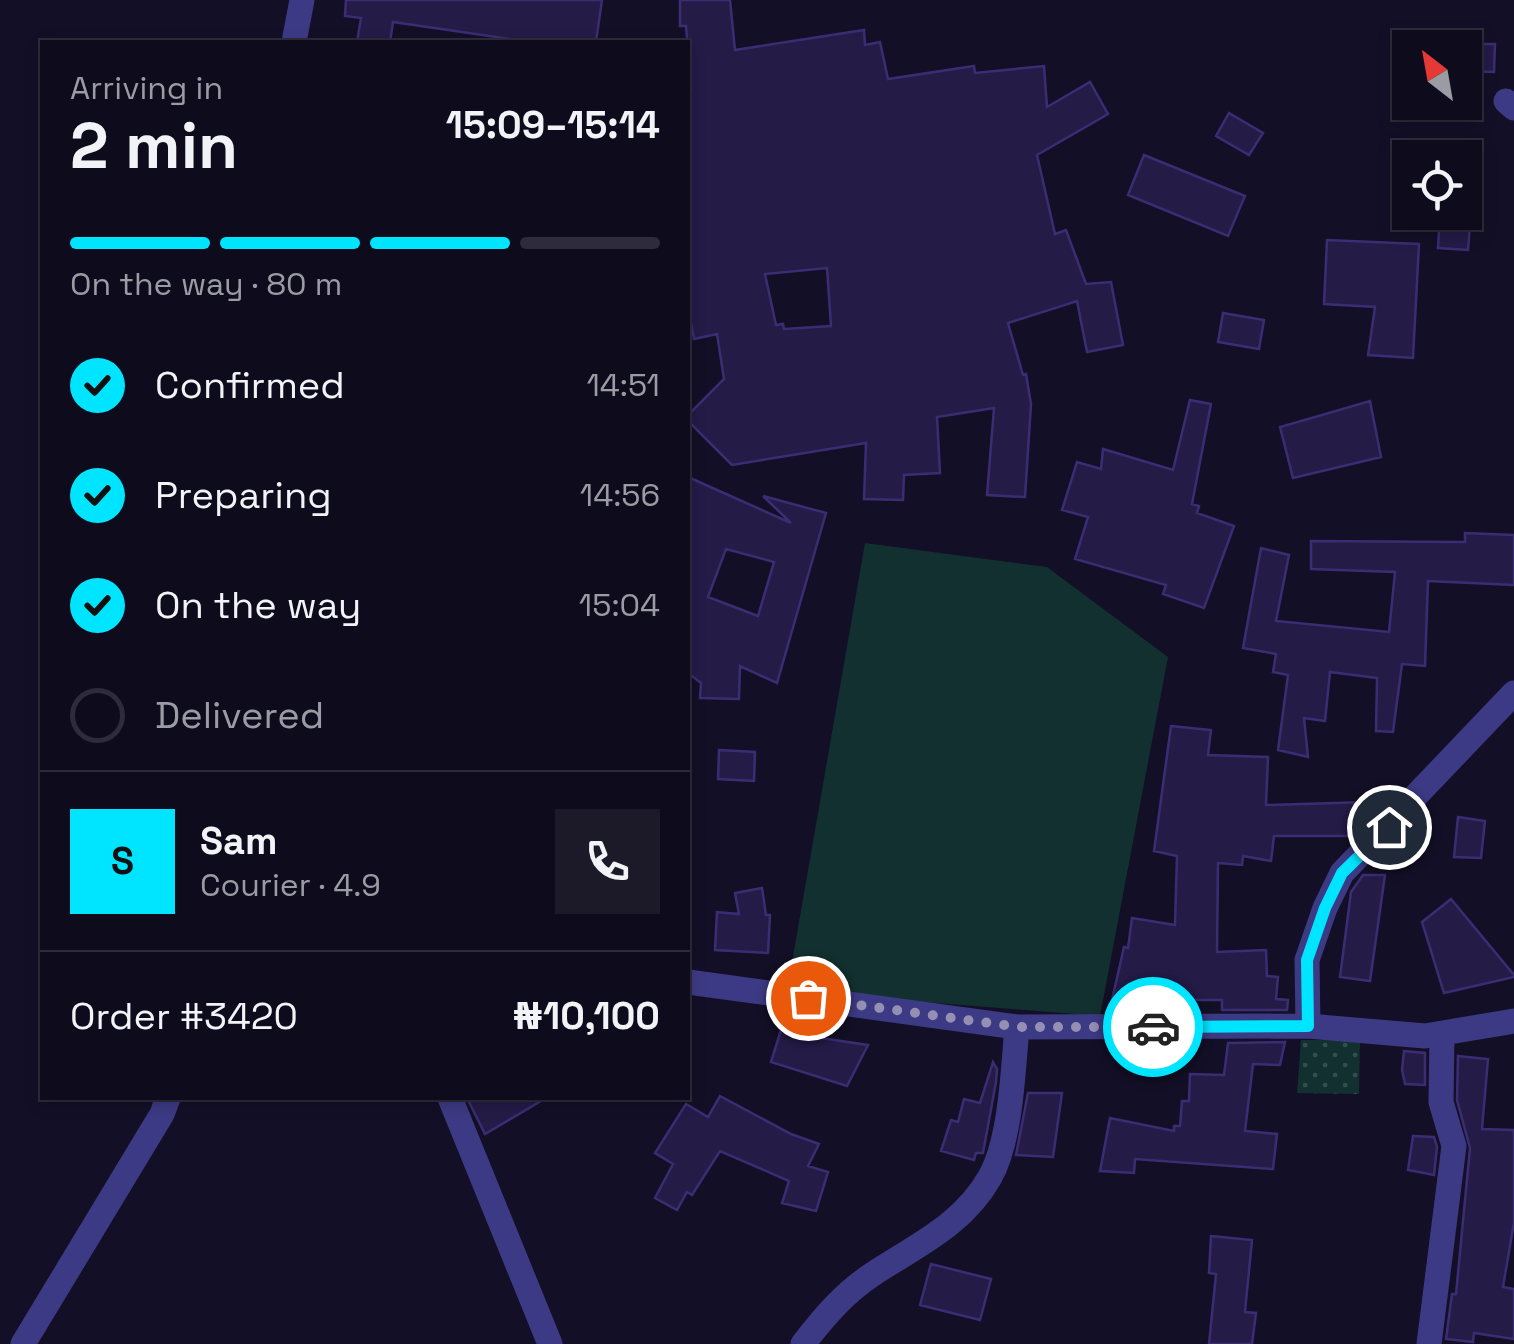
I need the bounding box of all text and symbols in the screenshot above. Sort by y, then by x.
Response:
north arrow [1392,30,1482,120]
map controls [1392,30,1482,230]
text: Arriving in [70,68,223,108]
text: 15:09–15:14 [446,101,660,149]
text: 2 min [70,104,238,187]
button: locate [1392,140,1482,230]
text: On the way · 80 m [70,264,342,304]
icon: check [70,358,125,413]
text: Confirmed [155,361,345,409]
text: 14:51 [586,365,660,405]
icon: check [70,468,125,523]
text: Preparing [155,471,332,519]
text: 14:56 [580,475,660,515]
icon: check [70,578,125,633]
text: On the way [155,581,361,629]
text: 15:04 [579,585,660,625]
text: Delivered [155,691,324,739]
pin [1347,785,1432,870]
icon: home [1362,800,1417,855]
button: phone [555,809,660,914]
text: Sam [200,817,277,865]
text: S [111,837,134,885]
text: Courier · 4.9 [200,865,381,905]
pin [766,956,851,1041]
icon: bag [781,971,836,1026]
courier [1103,977,1203,1077]
text: Order #3420 [70,992,298,1040]
text: ₦10,100 [512,992,660,1040]
icon: car [1126,1000,1181,1055]

